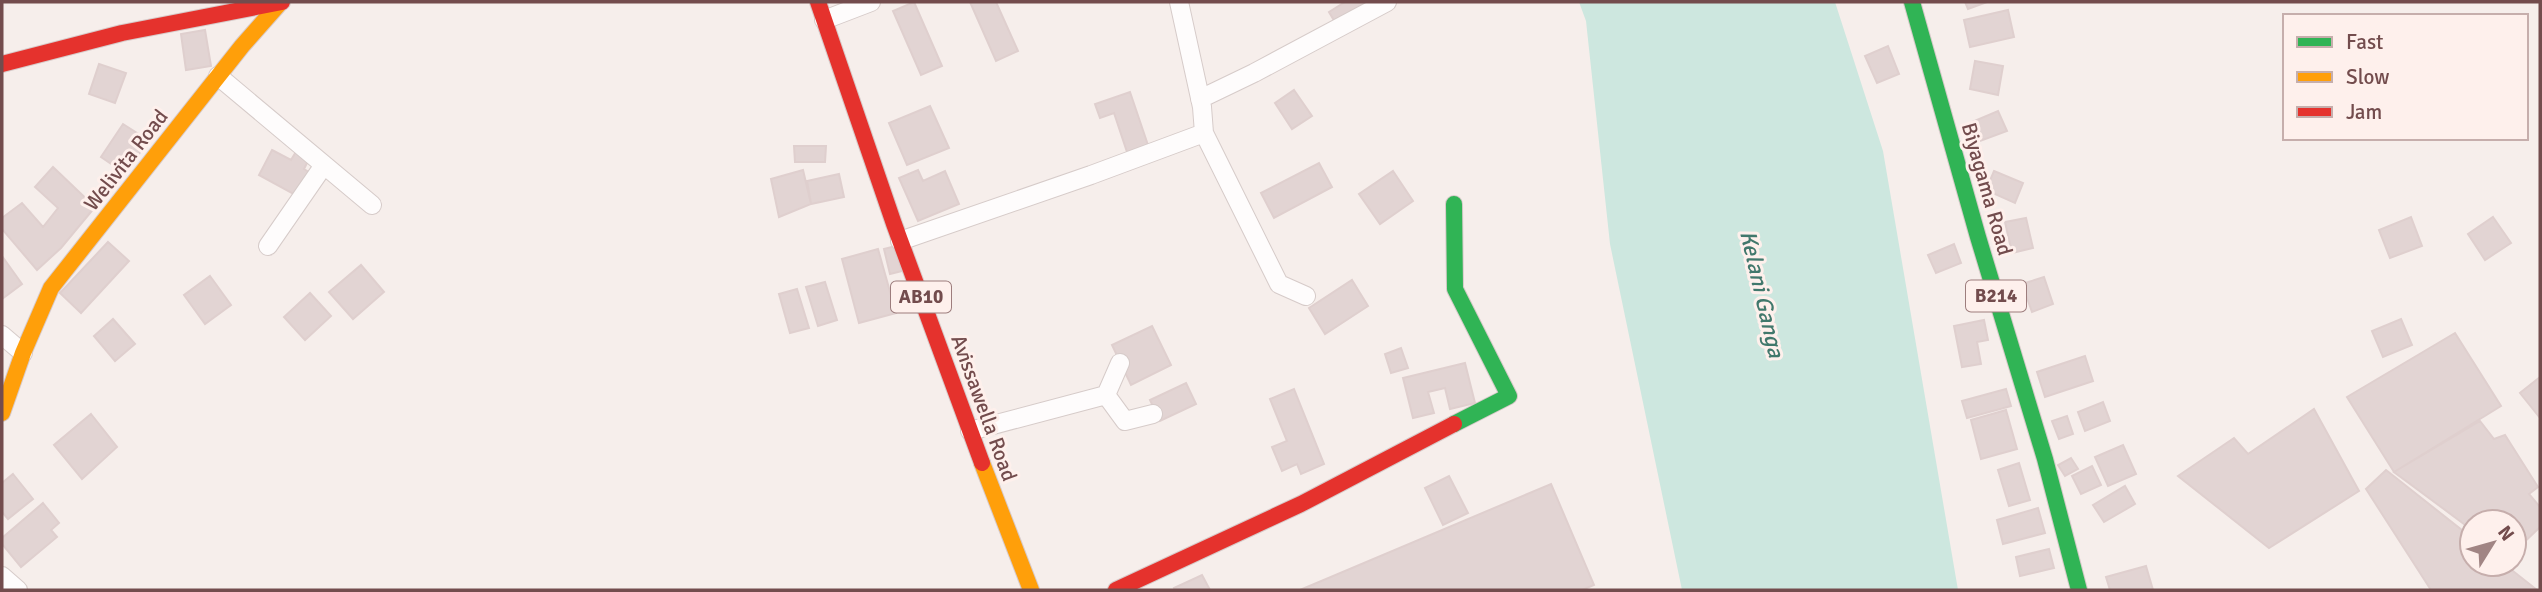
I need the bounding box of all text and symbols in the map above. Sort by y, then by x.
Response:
legend [2283,14,2528,140]
text: Fast [2346,29,2383,55]
text: Slow [2346,64,2390,90]
text: Jam [2346,99,2382,125]
street label: Welivita Road [78,104,174,216]
street label: Biyagama Road [1956,120,2018,258]
water label: Kelani Ganga [1733,227,1791,362]
road number: B214 [1966,280,2026,312]
road number: AB10 [891,282,951,312]
street label: Avissawella Road [945,331,1023,485]
north arrow [2458,508,2528,578]
text: N [2492,521,2519,546]

